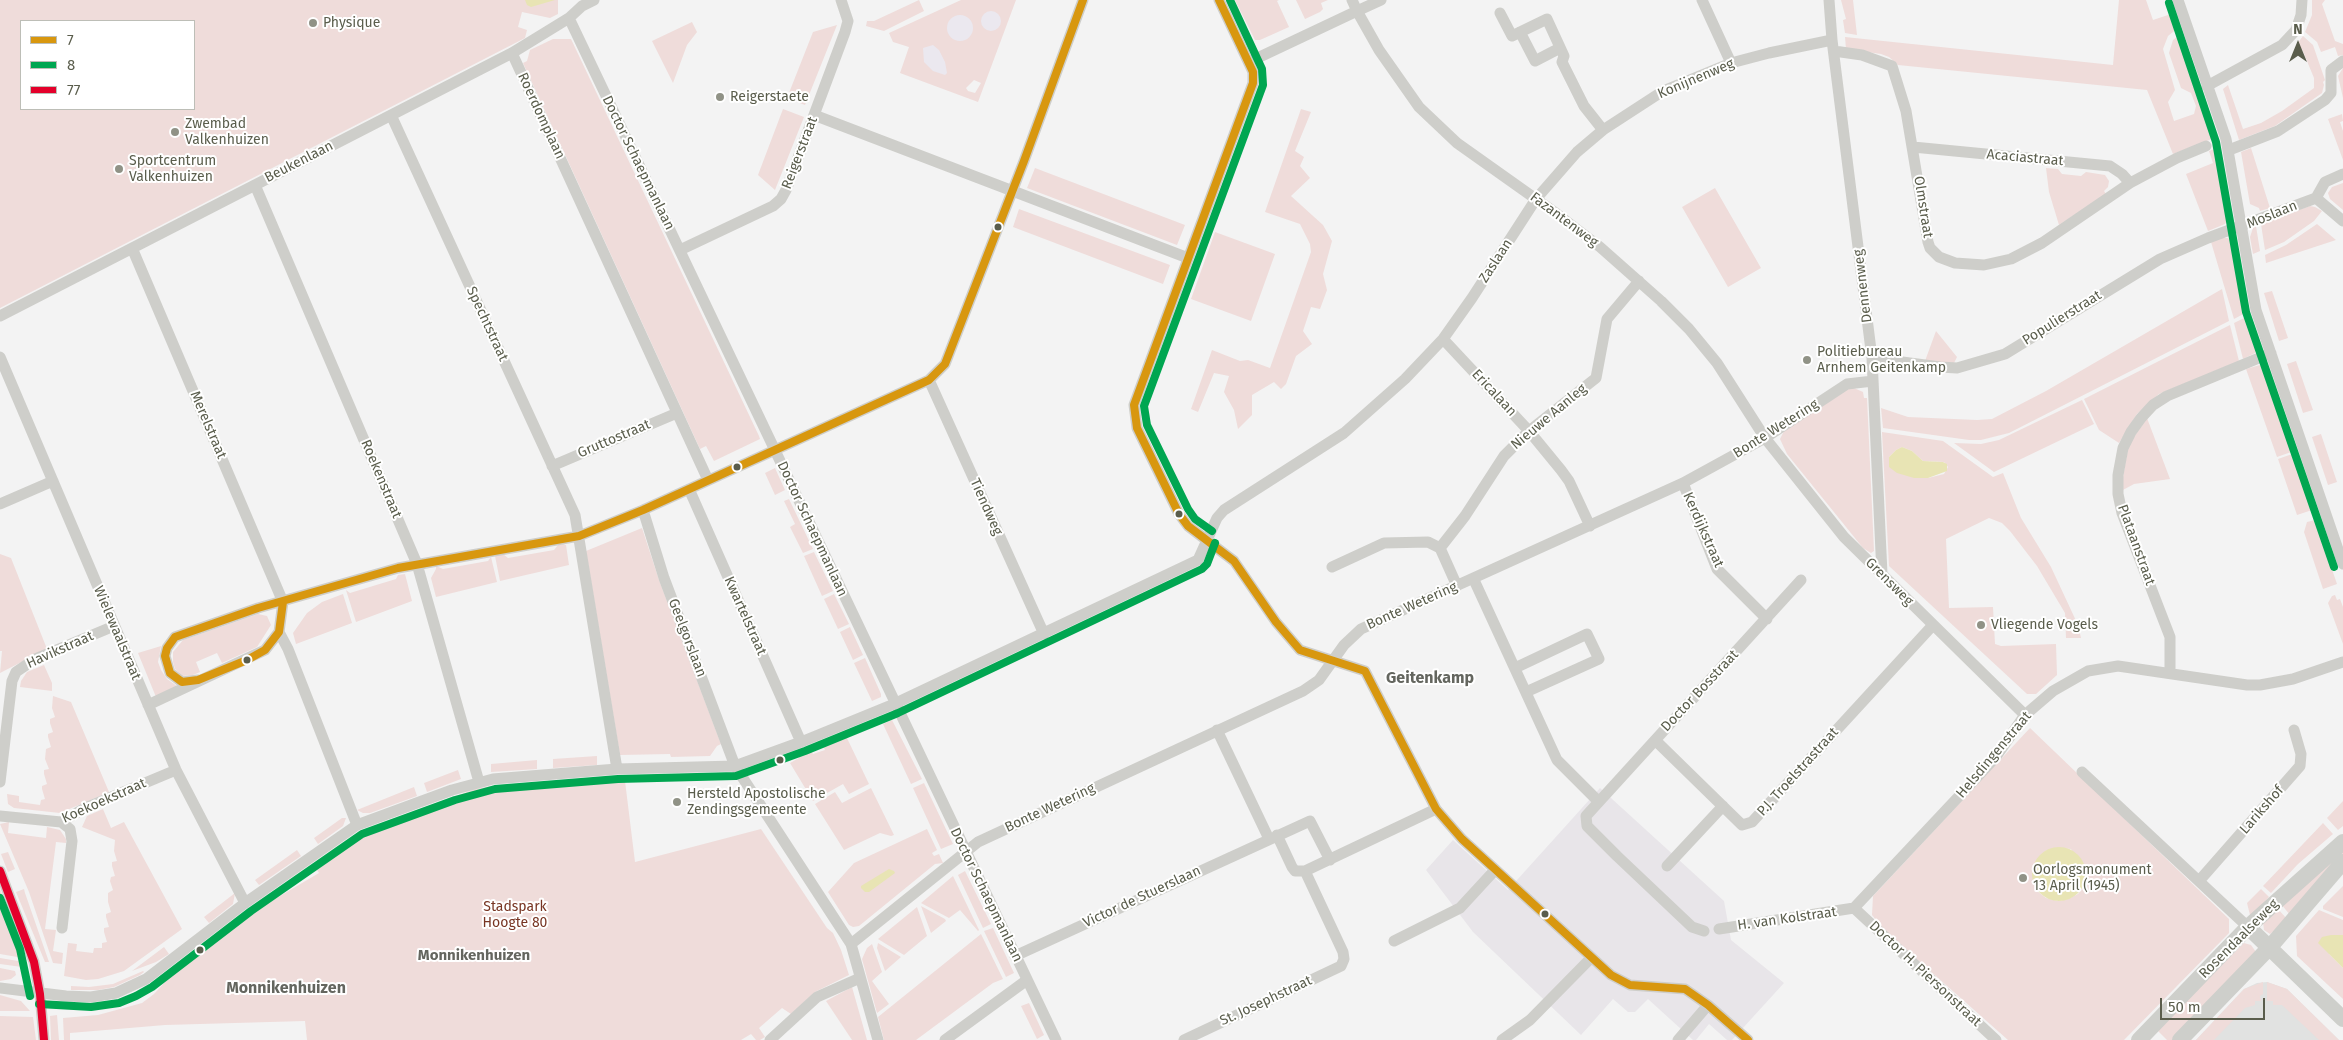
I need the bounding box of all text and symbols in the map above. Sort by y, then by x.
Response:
place label: Physique [323,15,380,31]
marker: Physique [307,17,319,29]
legend [20,20,195,110]
north arrow [2273,20,2323,70]
text: N [2293,21,2303,38]
text: 7 [67,31,74,49]
street label: Konijnenweg [1655,55,1737,103]
text: 8 [67,56,75,74]
street label: Roerdomplaan [514,70,568,162]
text: 77 [67,81,80,99]
place label: Reigerstaete [730,89,809,105]
marker: Reigerstaete [714,91,726,103]
street label: Doctor Schaepmanlaan [598,93,678,233]
street label: Reigerstraat [778,114,822,192]
place label: Zwembad Valkenhuizen [185,116,269,148]
marker: Zwembad Valkenhuizen [169,126,181,138]
street label: Beukenlaan [262,138,336,186]
street label: Acaciastraat [1986,146,2064,170]
place label: Sportcentrum Valkenhuizen [129,153,216,186]
marker: Sportcentrum Valkenhuizen [113,163,125,175]
street label: Olmstraat [1910,175,1936,239]
street label: Fazantenweg [1527,189,1601,251]
street label: Moslaan [2244,197,2300,233]
unlabelled marker [993,222,1003,232]
street label: Zaslaan [1476,236,1516,286]
street label: Dennenweg [1850,248,1876,324]
street label: Spechtstraat [462,284,512,364]
street label: Populierstraat [2019,287,2105,349]
place label: Politiebureau Arnhem Geitenkamp [1817,344,1946,377]
marker: Politiebureau Arnhem Geitenkamp [1801,354,1813,366]
street label: Ericalaan [1468,366,1520,420]
street label: Nieuwe Aanleg [1508,381,1590,453]
street label: Merelstraat [186,389,230,461]
street label: Bonte Wetering [1730,396,1822,462]
street label: Gruttostraat [575,416,653,462]
street label: Roekenstraat [357,437,405,521]
street label: Doctor Schaepmanlaan [773,459,851,599]
unlabelled marker [732,462,742,472]
street label: Tiendweg [966,476,1006,538]
street label: Kerdijkstraat [1679,490,1727,570]
street label: Plataanstraat [2114,502,2158,588]
unlabelled marker [1174,509,1184,519]
street label: Grensweg [1861,554,1917,610]
street label: Kwartelstraat [720,574,770,658]
street label: Bonte Wetering [1364,579,1460,633]
street label: Wielewaalstraat [90,583,144,683]
street label: Geelgorslaan [664,596,710,680]
place label: Vliegende Vogels [1991,617,2098,633]
marker: Vliegende Vogels [1975,619,1987,631]
street label: Havikstraat [24,628,96,672]
street label: Doctor Bosstraat [1658,647,1742,735]
unlabelled marker [242,655,252,665]
district label: Geitenkamp [1386,669,1474,689]
street label: Helsdingenstraat [1953,708,2035,802]
street label: P.J. Troelstrastraat [1754,724,1842,820]
unlabelled marker [775,755,785,765]
street label: Koekoekstraat [59,775,149,827]
street label: Bonte Wetering [1002,780,1098,836]
street label: Larikshof [2236,782,2288,838]
place label: Hersteld Apostolische Zendingsgemeente [687,786,826,819]
marker: Hersteld Apostolische Zendingsgemeente [671,796,683,808]
street label: Doctor Schaepmanlaan [946,825,1026,965]
street label: Victor de Stuerslaan [1081,862,1203,932]
place label: Oorlogsmonument 13 April (1945) [2033,862,2152,894]
marker: Oorlogsmonument 13 April (1945) [2017,872,2029,884]
street label: Rosendaalseweg [2196,896,2282,982]
park label: Stadspark Hoogte 80 [483,899,547,932]
street label: H. van Kolstraat [1736,904,1838,934]
unlabelled marker [1540,909,1550,919]
street label: Doctor H. Piersonstraat [1865,918,1985,1030]
unlabelled marker [195,945,205,955]
district label: Monnikenhuizen [418,947,530,965]
street label: St. Josephstraat [1217,972,1315,1030]
district label: Monnikenhuizen [226,979,346,999]
scale bar [2163,988,2268,1020]
text: 50 m [2168,998,2201,1016]

